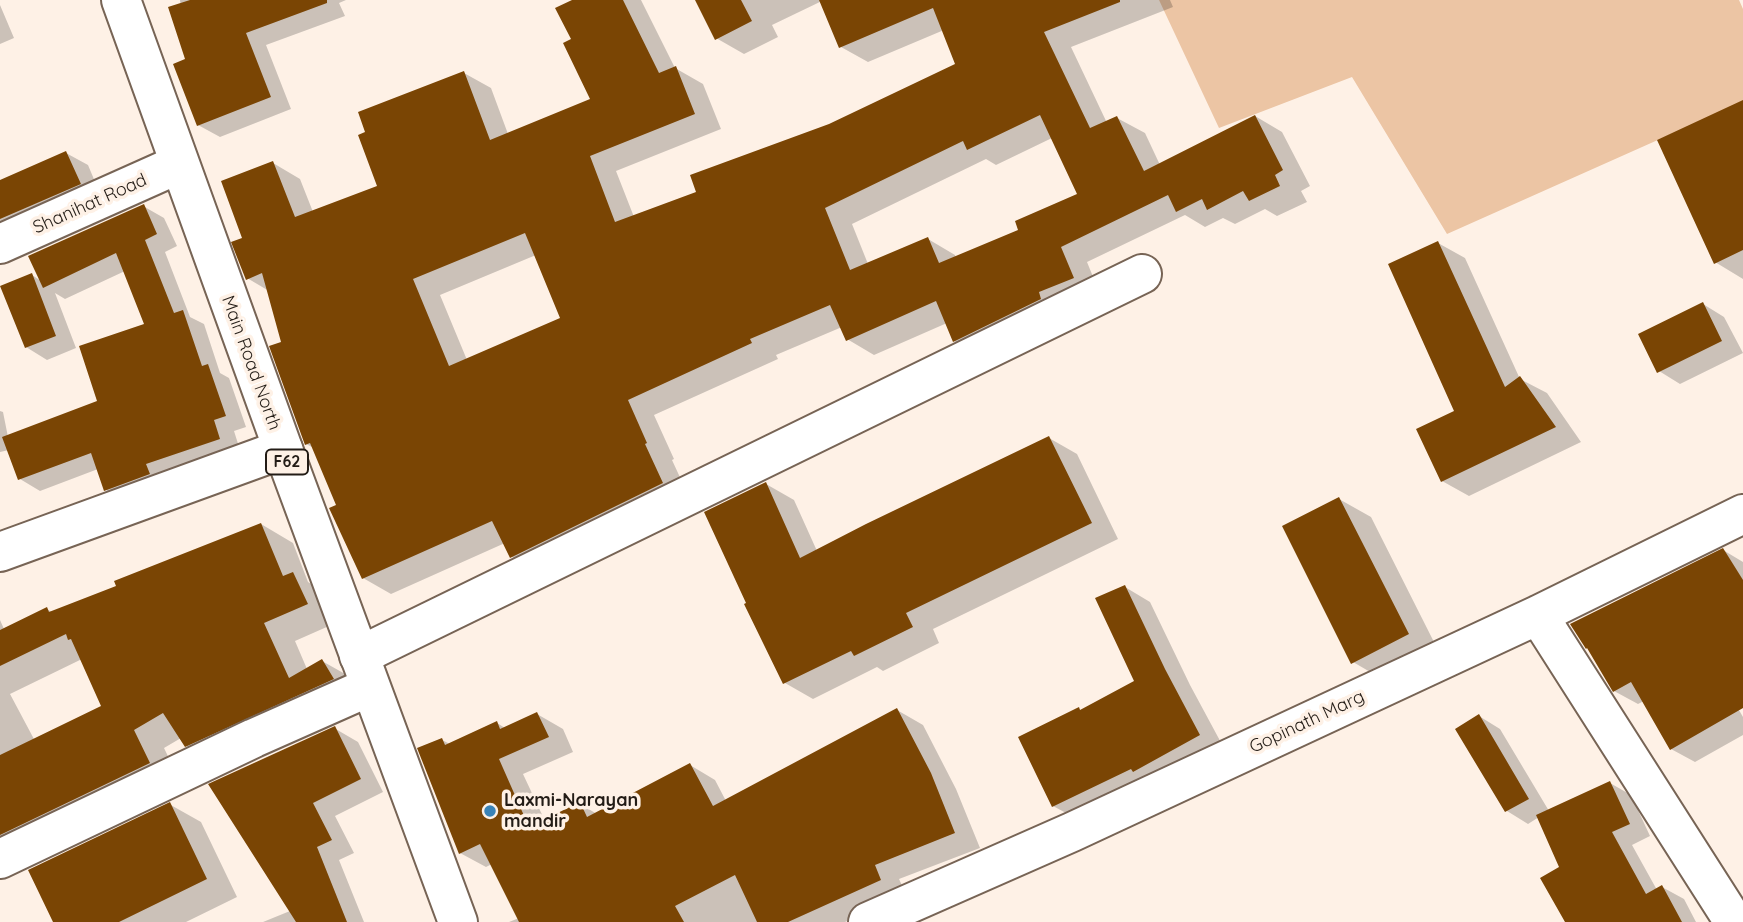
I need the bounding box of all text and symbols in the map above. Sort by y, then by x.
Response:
street label: Shanihat Road [30,169,150,239]
street label: Main Road North [217,293,285,433]
road number: F62 [266,449,308,475]
street label: Gopinath Marg [1246,686,1368,758]
place label: Laxmi-Narayan mandir [504,790,638,832]
marker: Laxmi-Narayan mandir [482,803,498,819]

